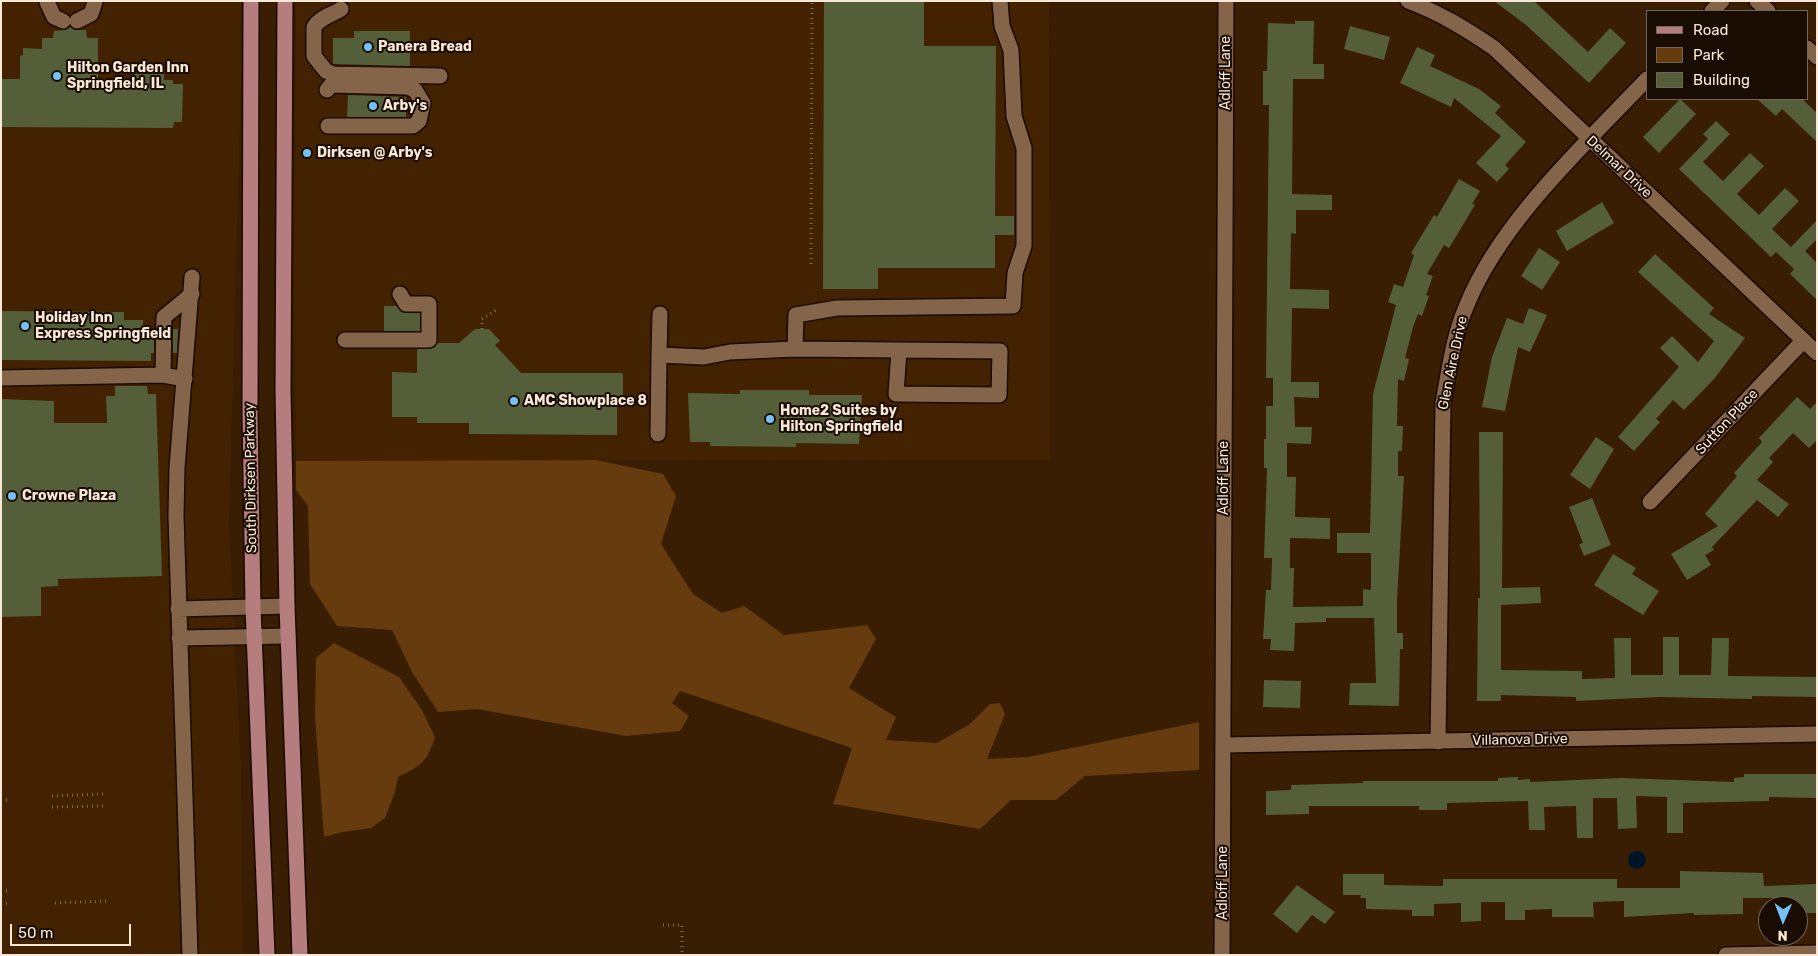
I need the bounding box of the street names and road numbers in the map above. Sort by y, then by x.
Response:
street label: Adloff Lane [1218,36,1234,110]
street label: Delmar Drive [1583,132,1655,202]
street label: Glen Aire Drive [1435,314,1471,412]
street label: Sutton Place [1692,386,1762,458]
street label: South Dirksen Parkway [241,403,261,553]
street label: Adloff Lane [1216,441,1232,515]
street label: Villanova Drive [1472,731,1568,749]
street label: Adloff Lane [1215,846,1231,920]

